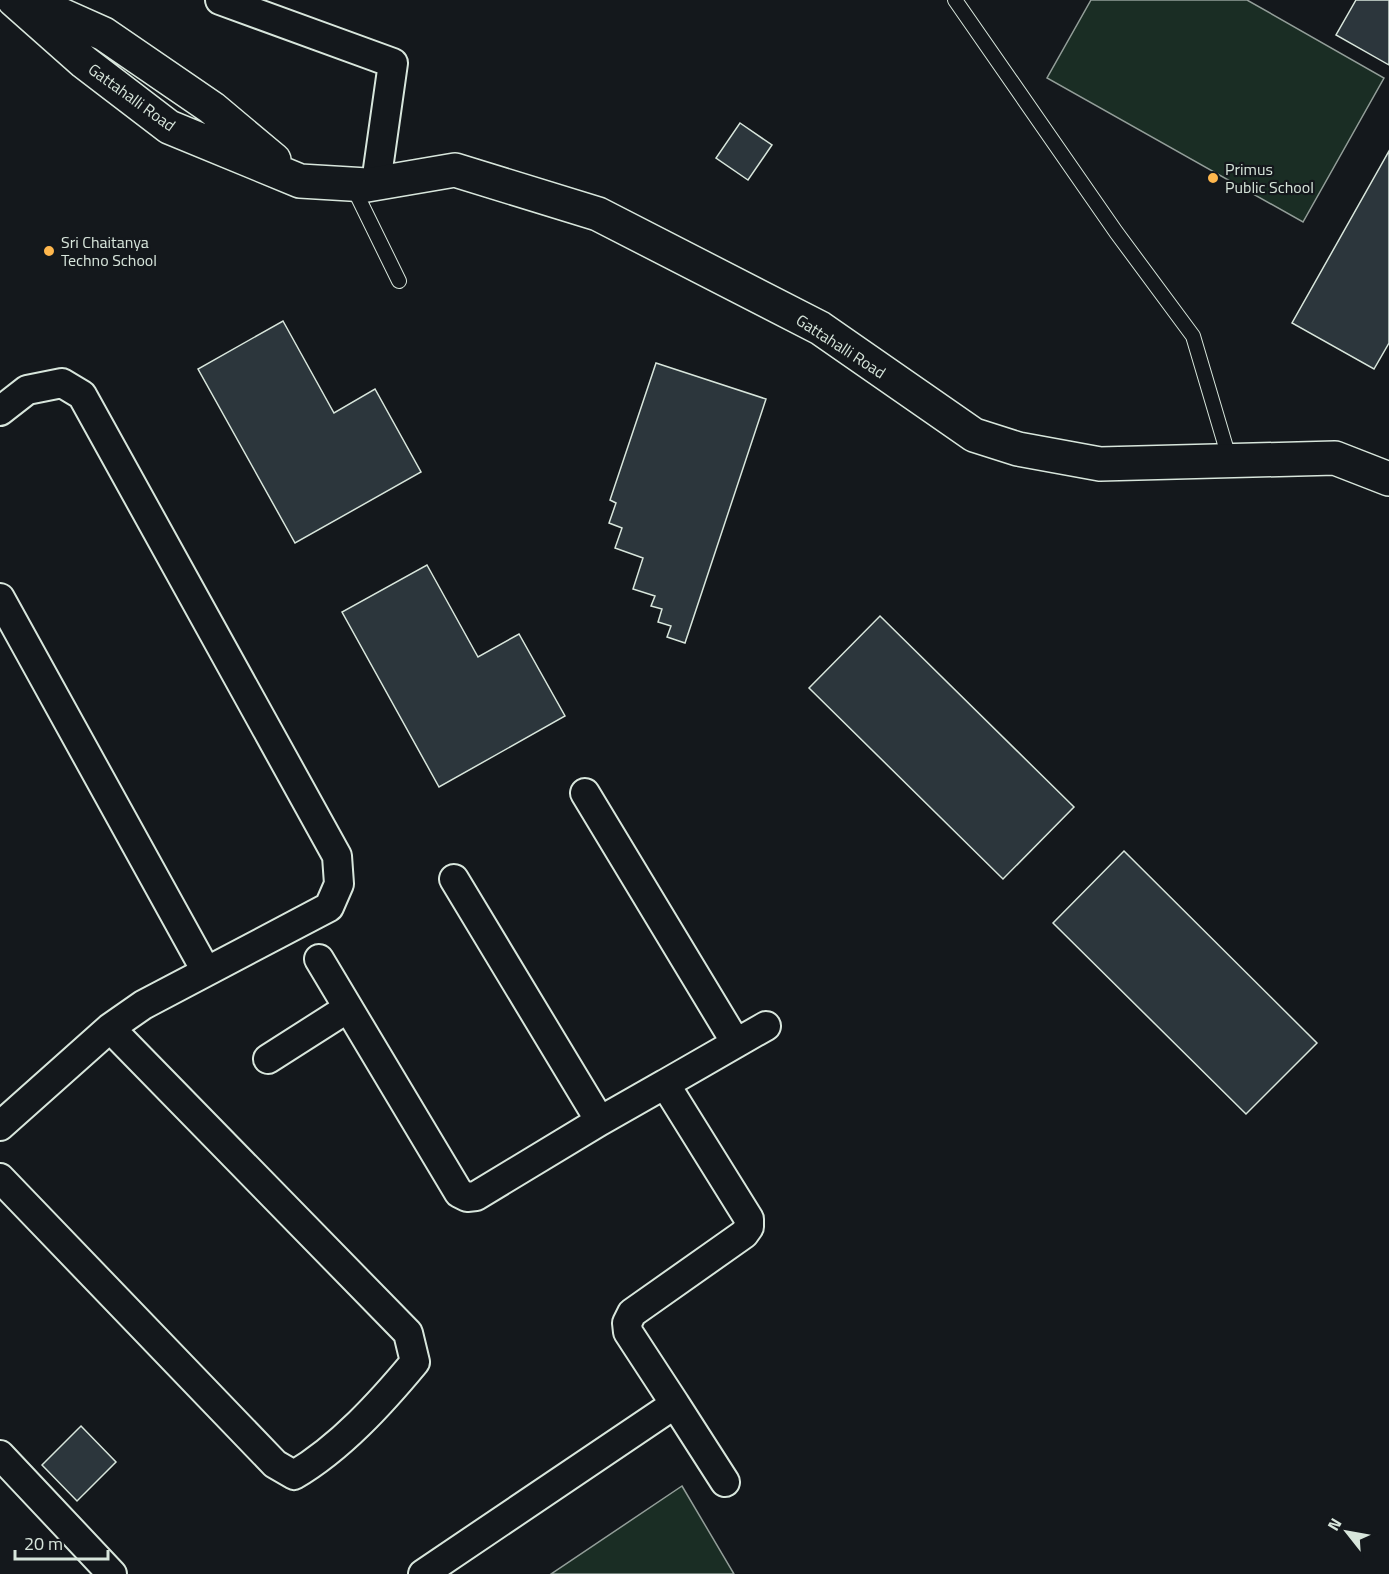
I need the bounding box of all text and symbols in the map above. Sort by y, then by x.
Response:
street label: Gattahalli Road [83,57,181,137]
place label: Primus Public School [1225,157,1314,199]
marker: Primus Public School [1206,171,1220,185]
place label: Sri Chaitanya Techno School [61,230,157,272]
marker: Sri Chaitanya Techno School [42,244,56,258]
street label: Gattahalli Road [791,308,891,384]
north arrow [1317,1502,1377,1562]
text: N [1321,1513,1347,1535]
scale bar [15,1523,108,1561]
text: 20 m [24,1530,63,1557]

